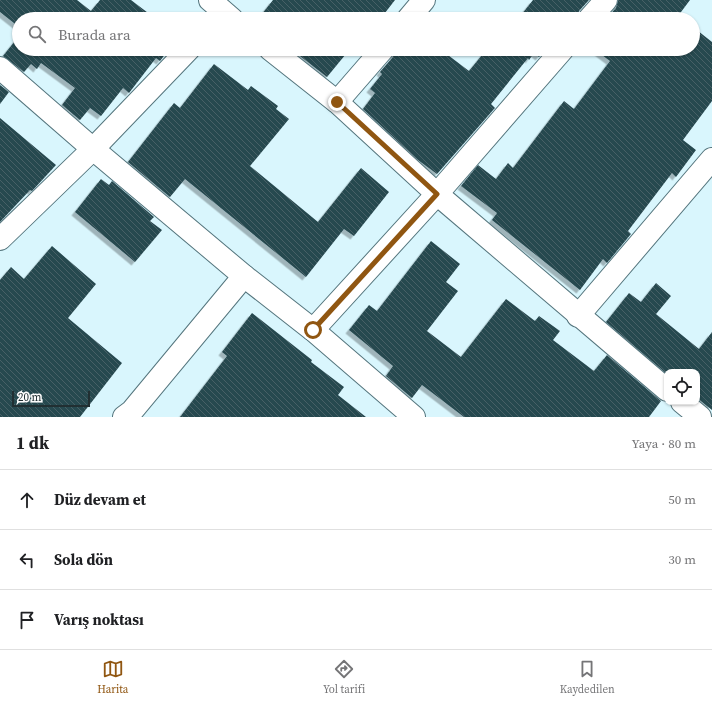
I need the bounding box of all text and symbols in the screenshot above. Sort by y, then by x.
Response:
search box [12,12,700,56]
icon: search [26,23,48,45]
text: Burada ara [58,24,131,45]
route end [328,93,346,111]
route start [304,321,322,339]
map controls [664,369,700,405]
button: locate [664,369,700,405]
scale bar [12,389,90,408]
text: 20 m [18,390,41,405]
text: 1 dk [16,431,49,455]
text: Yaya · 80 m [632,435,696,452]
icon: ahead [16,489,38,511]
text: Düz devam et [54,489,146,510]
text: 50 m [668,491,696,508]
icon: left [16,549,38,571]
text: Sola dön [54,549,113,570]
text: 30 m [668,551,696,568]
icon: arrive [16,609,38,631]
text: Varış noktası [54,609,144,630]
tab: Harita [97,658,128,697]
tab: Yol tarifi [323,658,365,697]
tab: Kaydedilen [560,658,615,697]

